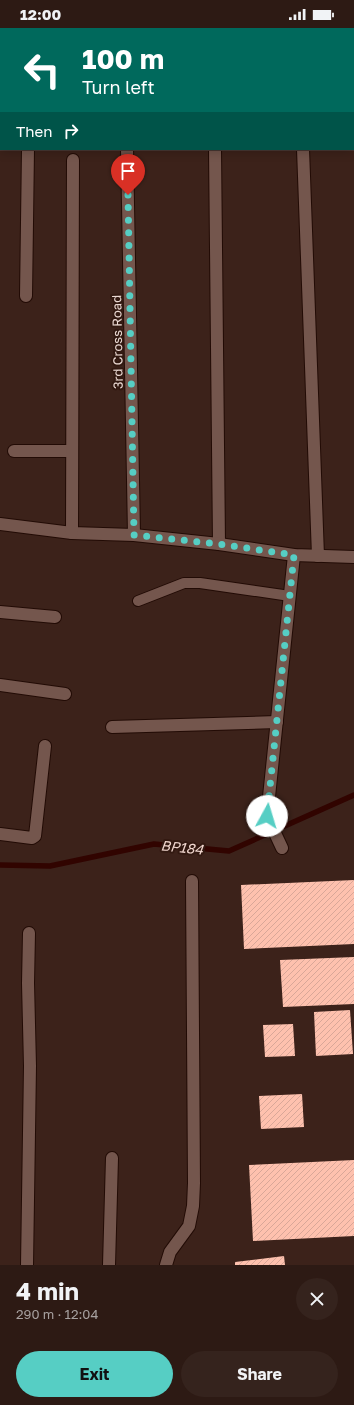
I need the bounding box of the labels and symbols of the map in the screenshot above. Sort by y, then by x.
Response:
pin [111,154,145,195]
street label: 3rd Cross Road [108,295,126,389]
position arrow [246,795,288,837]
water label: BP184 [160,836,205,858]

